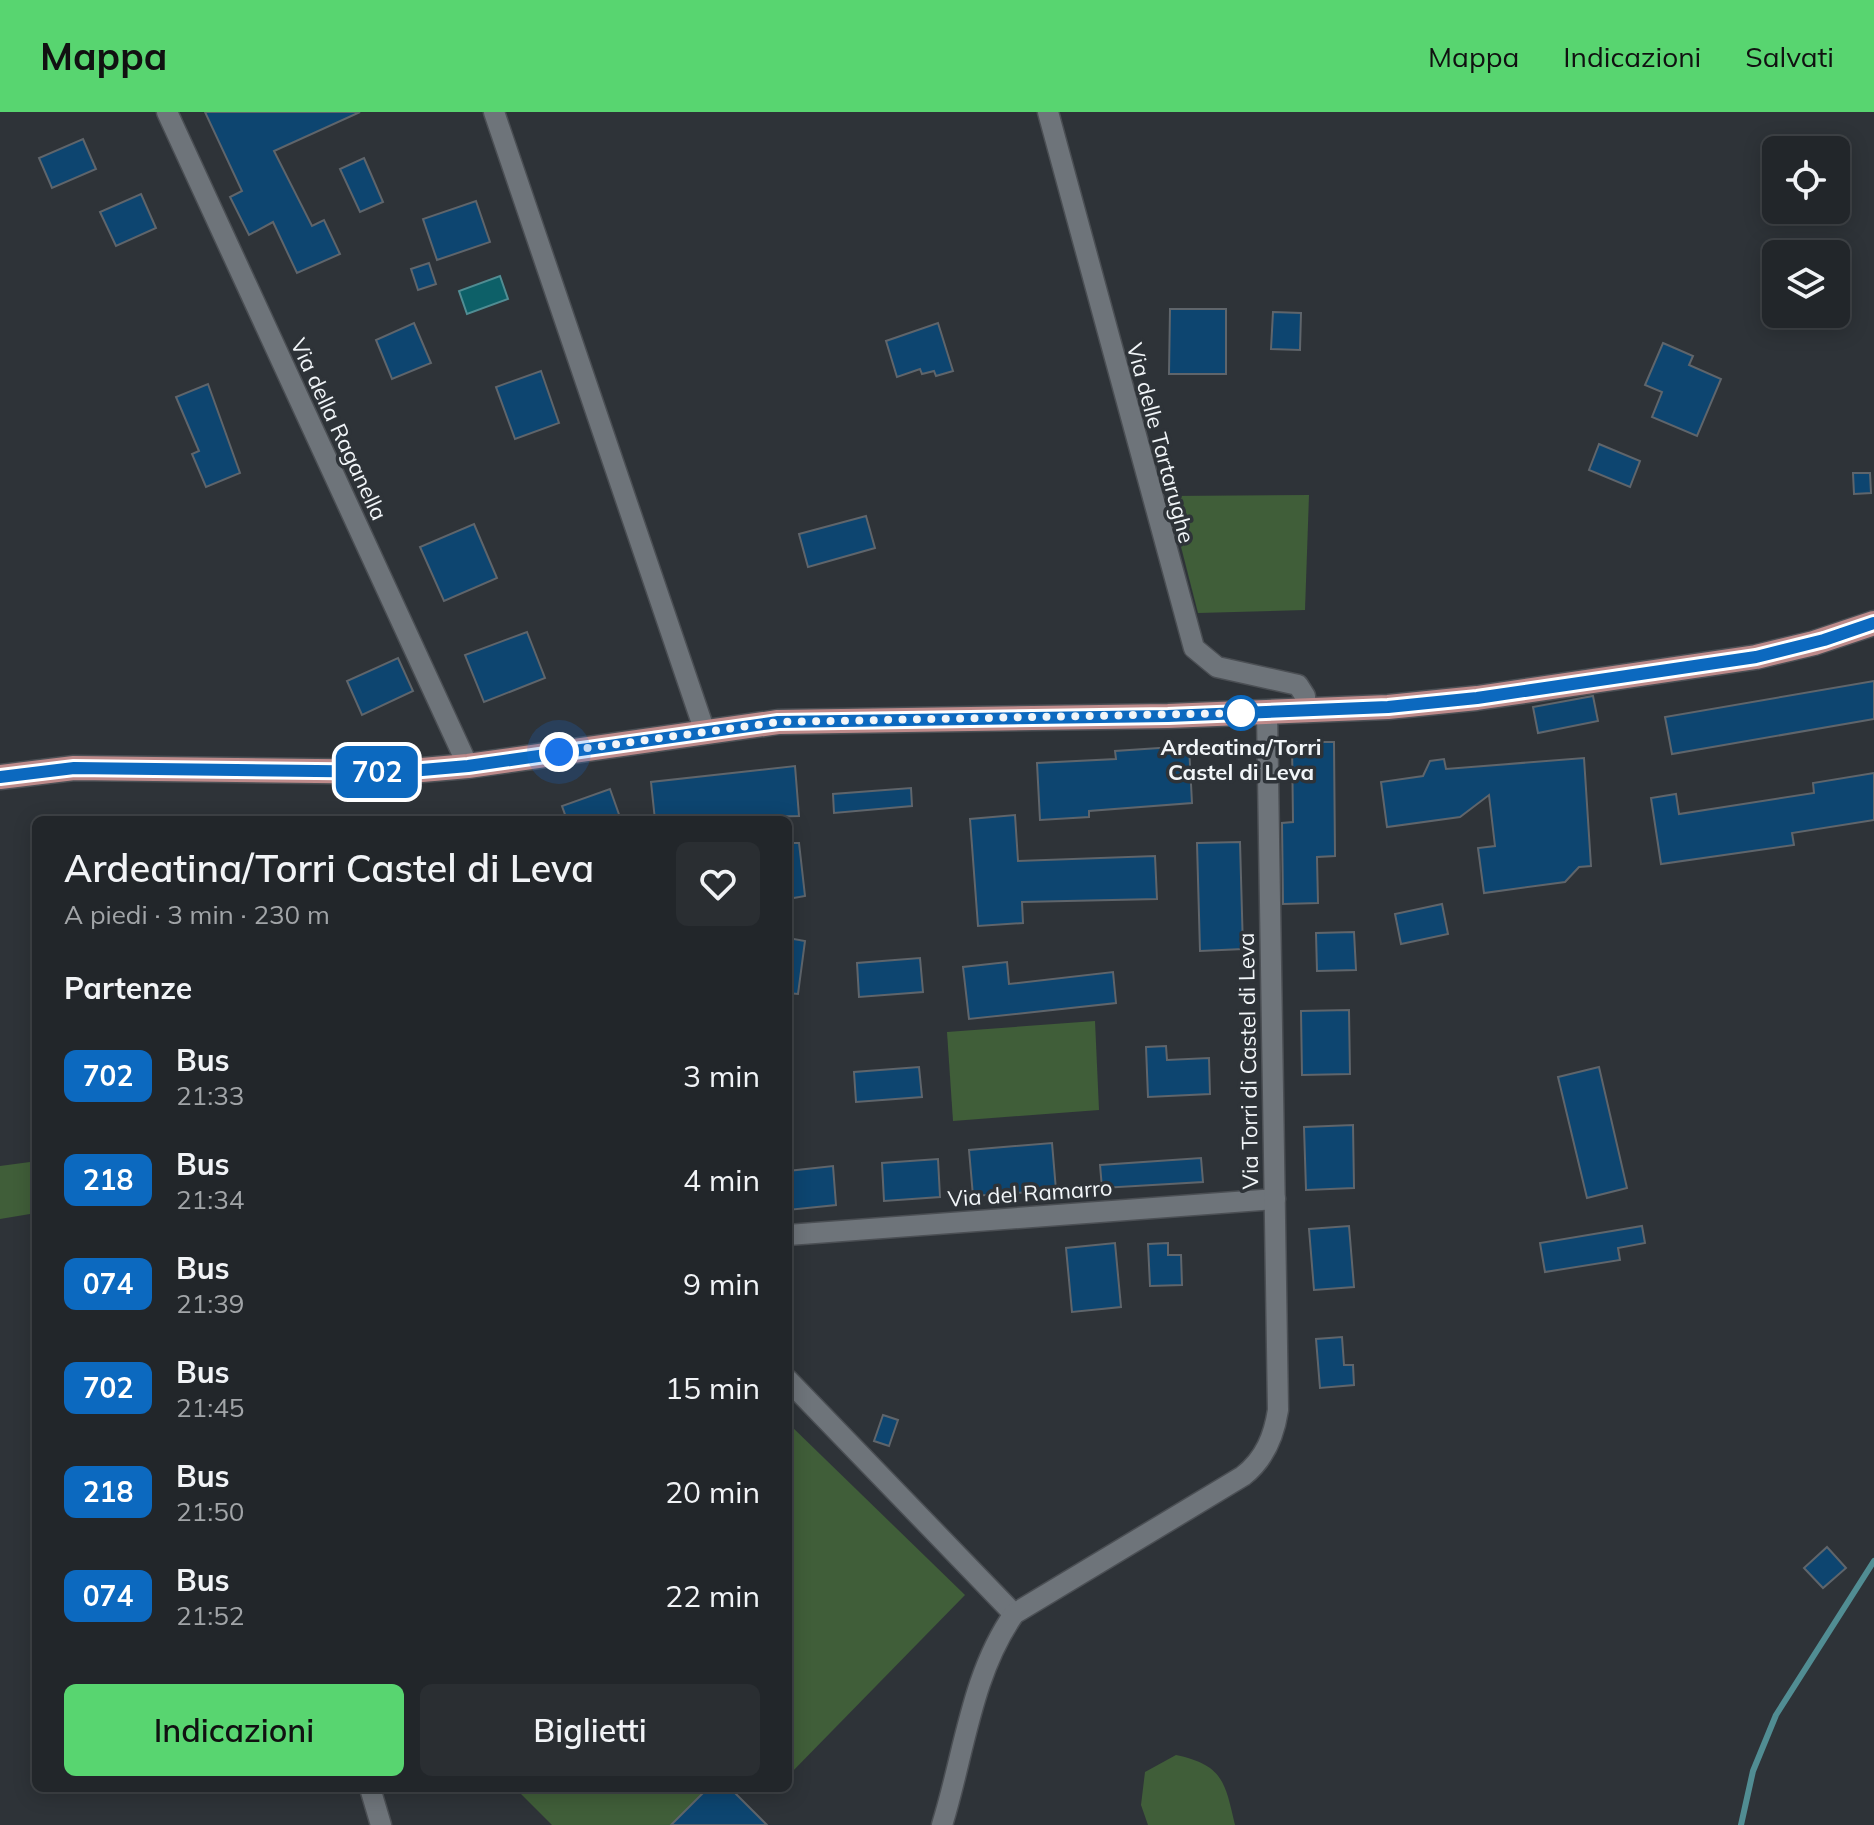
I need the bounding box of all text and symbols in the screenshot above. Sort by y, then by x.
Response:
text: Mappa [40,32,167,80]
text: Mappa [1428,39,1519,74]
text: Indicazioni [1563,39,1701,74]
text: Salvati [1745,39,1834,74]
map controls [1762,136,1850,328]
button: locate [1762,136,1850,224]
button: layers [1762,240,1850,328]
street label: Via della Raganella [285,334,393,524]
street label: Via delle Tartarughe [1121,340,1201,546]
marker: Ardeatina/Torri Castel di Leva [1224,696,1258,730]
your location [539,732,579,772]
place label: Ardeatina/Torri Castel di Leva [1160,733,1322,786]
line badge: 702 [331,746,423,798]
text: 702 [352,754,402,789]
button: heart [676,842,760,926]
text: Ardeatina/Torri Castel di Leva [64,844,594,892]
text: A piedi · 3 min · 230 m [64,898,330,931]
street label: Via Torri di Castel di Leva [1232,932,1264,1190]
text: Partenze [64,969,192,1007]
text: Bus [176,1041,230,1079]
text: 3 min [683,1057,760,1095]
text: 702 [83,1058,133,1093]
text: 21:33 [176,1079,244,1112]
text: Bus [176,1145,230,1183]
text: 4 min [683,1161,760,1199]
text: 218 [83,1162,133,1197]
street label: Via del Ramarro [947,1173,1113,1213]
text: 21:34 [176,1183,244,1216]
text: Bus [176,1249,230,1287]
text: 9 min [683,1265,760,1303]
text: 074 [83,1266,133,1301]
text: 21:39 [176,1287,244,1320]
text: Bus [176,1353,230,1391]
text: 15 min [665,1369,760,1407]
text: 702 [83,1370,133,1405]
text: 21:45 [176,1391,244,1424]
text: Bus [176,1457,230,1495]
text: 20 min [665,1473,760,1511]
text: 218 [83,1474,133,1509]
text: 21:50 [176,1495,244,1528]
text: Bus [176,1561,230,1599]
text: 22 min [665,1577,760,1615]
text: 074 [83,1578,133,1613]
text: 21:52 [176,1599,244,1632]
button: Indicazioni [64,1684,404,1776]
button: Biglietti [420,1684,760,1776]

